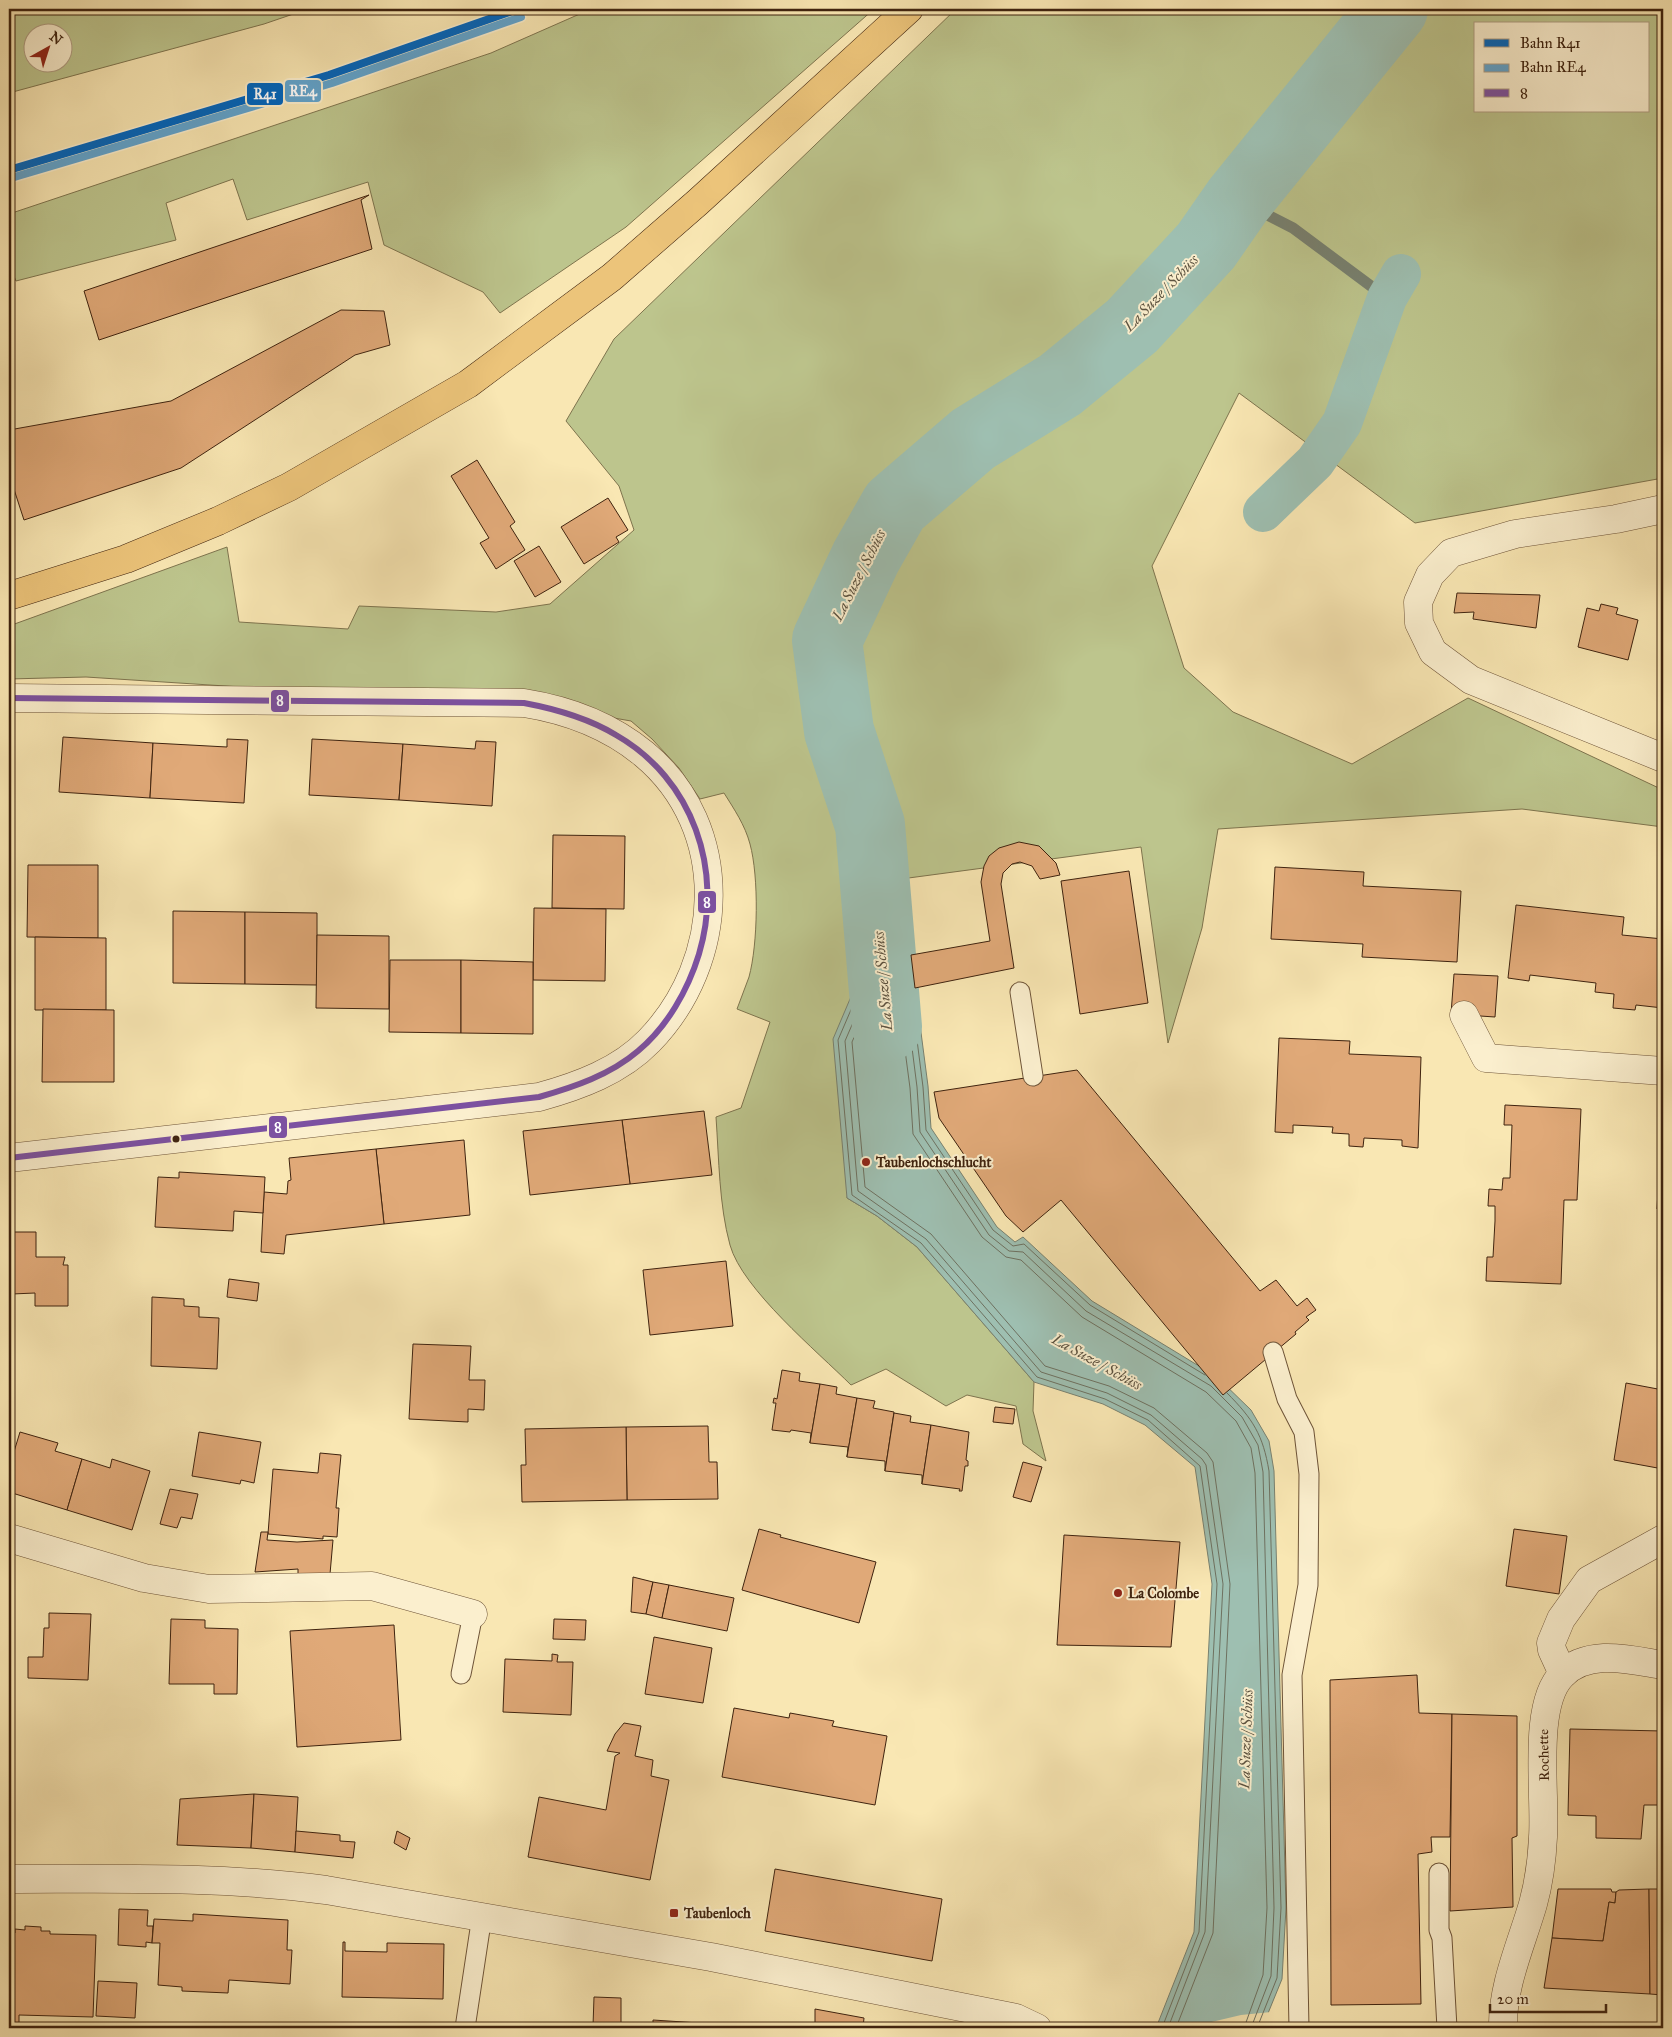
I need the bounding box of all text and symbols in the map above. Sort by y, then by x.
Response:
north arrow [22,22,72,72]
legend [1474,22,1650,112]
text: N [46,28,66,49]
text: Bahn R41 [1520,34,1581,52]
text: Bahn RE4 [1520,58,1586,76]
line badge: RE4 [284,79,322,103]
line badge: R41 [246,82,284,106]
text: RE4 [289,83,318,101]
text: 8 [1520,84,1528,102]
text: R41 [253,86,277,104]
water label: La Suze / Schüss [1119,250,1203,336]
water label: La Suze / Schüss [828,526,890,624]
line badge: 8 [270,689,290,713]
text: 8 [276,692,284,709]
line badge: 8 [697,890,717,914]
text: 8 [703,894,711,911]
water label: La Suze / Schüss [870,930,896,1032]
line badge: 8 [268,1115,288,1139]
text: 8 [274,1119,282,1136]
unlabelled marker [171,1134,181,1144]
place label: Taubenlochschlucht [875,1154,991,1171]
marker: Taubenlochschlucht [860,1156,872,1168]
water label: La Suze / Schüss [1048,1330,1145,1394]
place label: La Colombe [1128,1585,1199,1602]
marker: La Colombe [1112,1587,1124,1599]
water label: La Suze / Schüss [1235,1688,1257,1790]
street label: Rochette [1535,1729,1553,1781]
place label: Taubenloch [683,1905,751,1922]
marker: Taubenloch [668,1907,680,1919]
scale bar [1490,1982,1606,2014]
text: 20 m [1497,1990,1529,2008]

